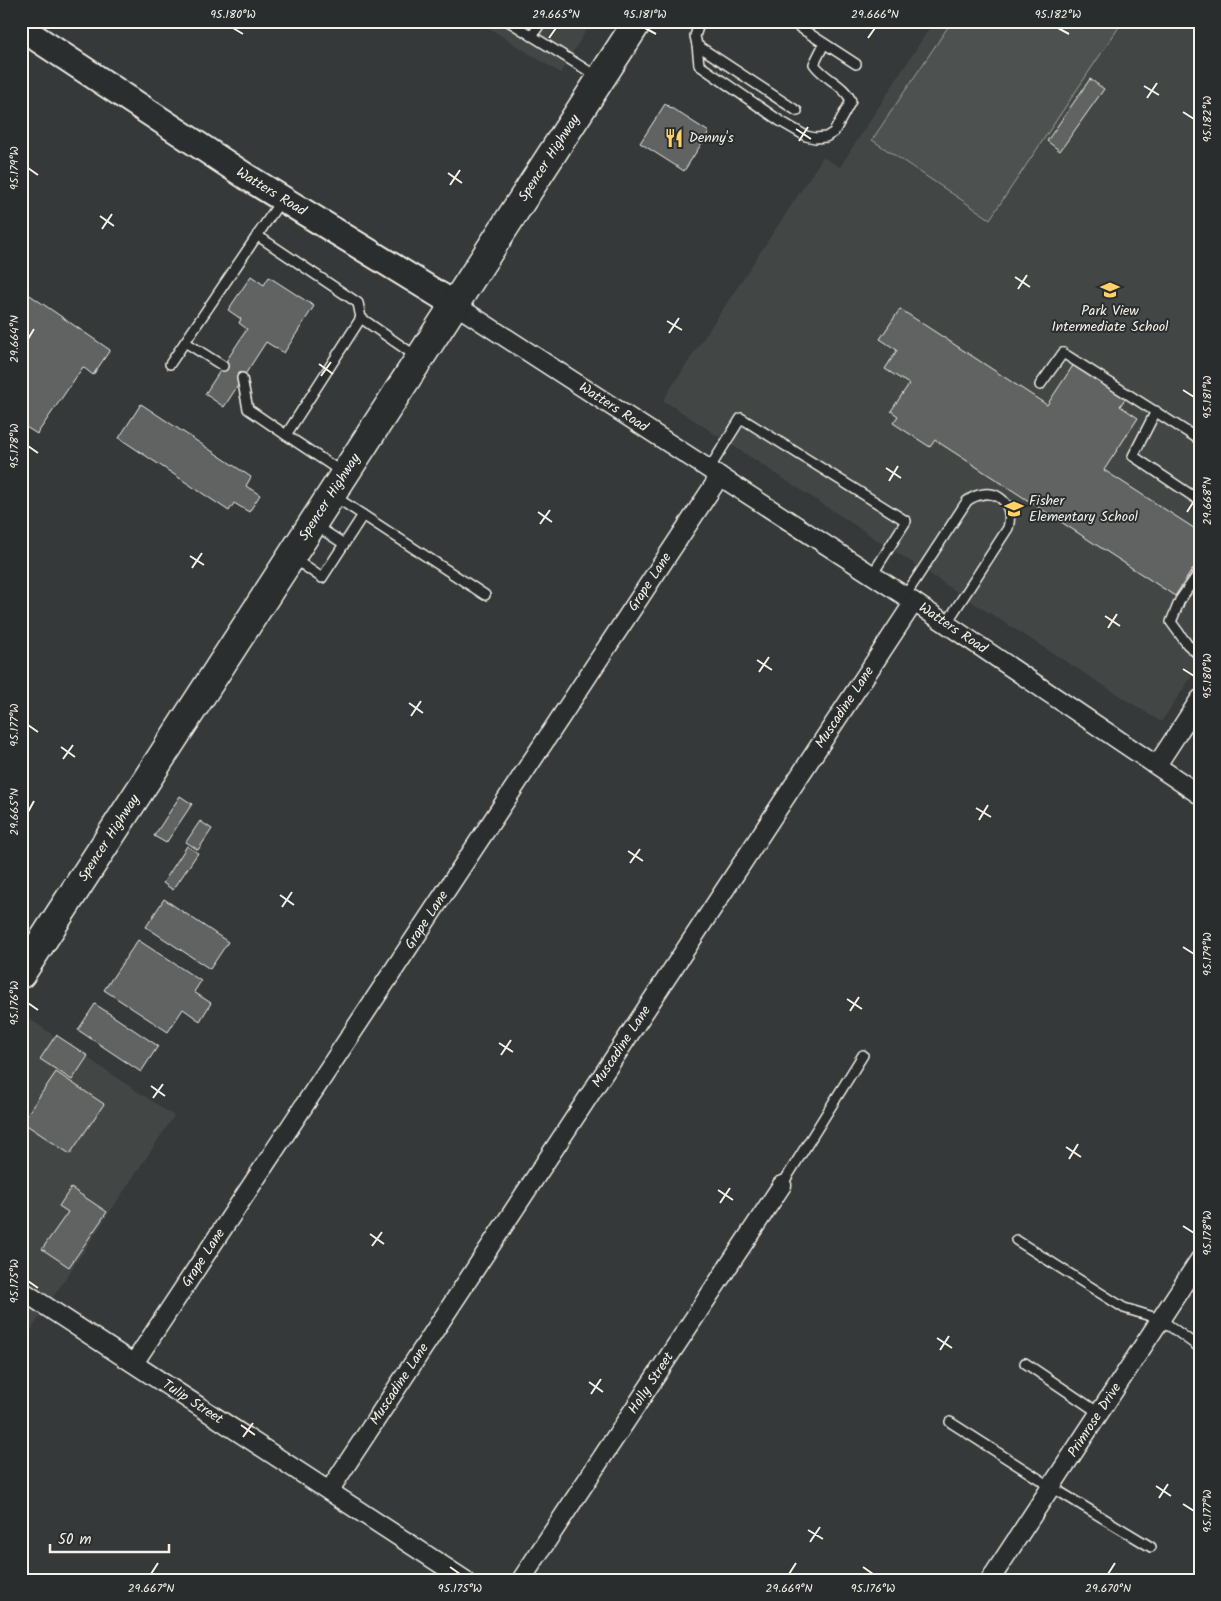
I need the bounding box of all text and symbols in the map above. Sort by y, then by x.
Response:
text: 95.180°W [210,5,256,24]
text: 29.665°N [532,5,580,24]
text: 95.181°W [623,5,667,24]
text: 29.666°N [851,5,899,24]
text: 95.182°W [1035,5,1081,24]
text: 95.182°W [1198,96,1217,142]
street label: Spencer Highway [513,110,586,206]
restaurant icon: Denny's [663,127,685,149]
place label: Denny's [689,127,734,149]
text: 95.179°W [5,146,24,190]
street label: Watters Road [232,162,311,222]
school or university icon: Park View Intermediate School [1099,279,1121,301]
place label: Park View Intermediate School [1051,300,1169,338]
text: 29.664°N [5,315,24,363]
text: 95.181°W [1198,375,1217,419]
street label: Watters Road [574,377,653,439]
text: 95.178°W [5,423,24,469]
street label: Spencer Highway [293,449,366,545]
text: 29.668°N [1198,477,1217,525]
place label: Fisher Elementary School [1029,490,1138,528]
school or university icon: Fisher Elementary School [1003,498,1025,520]
street label: Grape Lane [622,548,678,616]
street label: Watters Road [914,597,993,660]
text: 95.180°W [1198,653,1217,699]
street label: Muscadine Lane [810,661,880,753]
text: 95.177°W [5,703,24,747]
text: 29.665°N [5,788,24,836]
street label: Spencer Highway [73,790,146,886]
street label: Grape Lane [399,886,455,954]
text: 95.179°W [1198,932,1217,976]
text: 95.176°W [5,981,24,1025]
street label: Muscadine Lane [586,1001,657,1092]
text: 95.178°W [1198,1210,1217,1256]
street label: Grape Lane [176,1224,231,1292]
text: 95.175°W [5,1259,24,1303]
street label: Muscadine Lane [364,1338,435,1430]
street label: Holly Street [623,1347,680,1419]
street label: Tulip Street [158,1374,228,1430]
street label: Primrose Drive [1062,1378,1127,1462]
text: 95.177°W [1198,1489,1217,1533]
scale bar [50,1521,169,1553]
text: 50 m [58,1528,92,1552]
text: 29.667°N [128,1579,174,1598]
text: 95.175°W [438,1579,482,1598]
text: 29.669°N [765,1579,813,1598]
text: 95.176°W [851,1579,895,1598]
text: 29.670°N [1085,1579,1131,1598]

